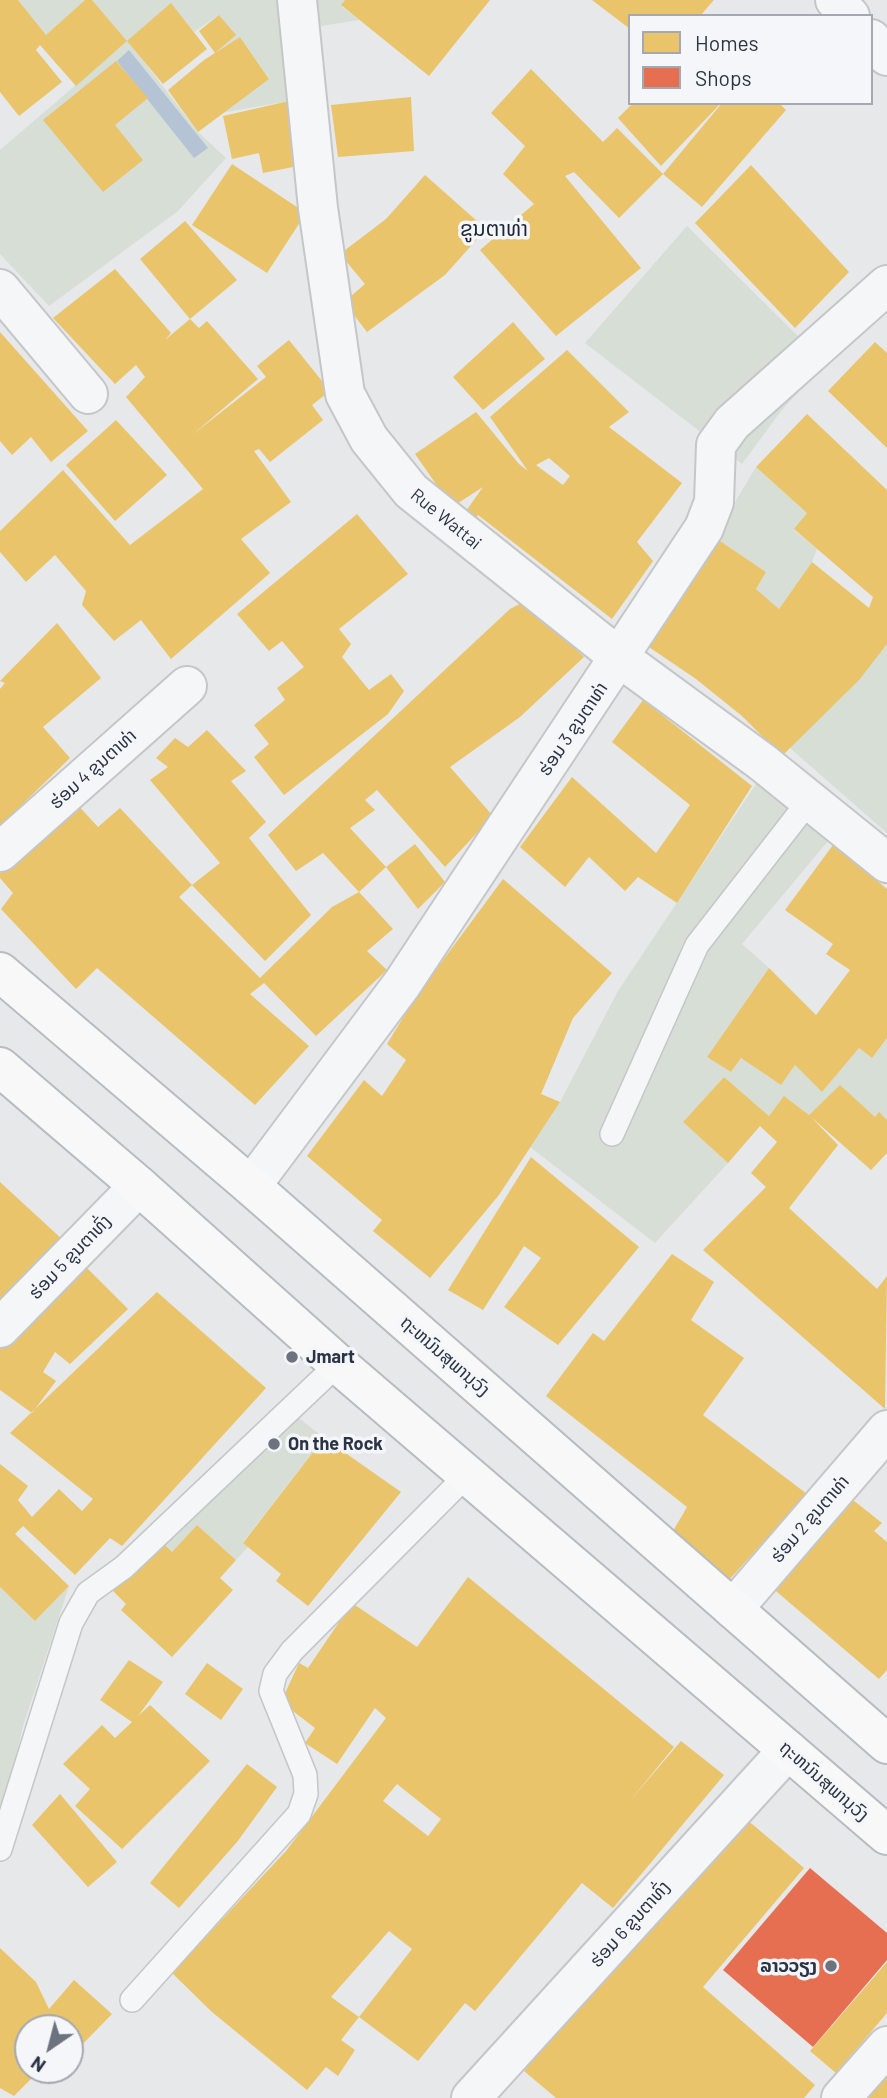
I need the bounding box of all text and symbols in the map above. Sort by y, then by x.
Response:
legend [628,14,873,105]
text: Homes [695,30,759,55]
text: Shops [695,65,752,90]
district label: ຂູນຕາທ່າ [460,216,528,242]
street label: Rue Wattai [406,484,486,554]
street label: ຮ່ອມ 3 ຂູນຕາທ່າ [534,678,612,780]
street label: ຮ່ອມ 4 ຂູນຕາທ່າ [45,725,141,813]
street label: ຮ່ອມ 5 ຂູນຕາທົ່ງ [24,1210,116,1304]
street label: ຖະຫນົນສຸພານຸວົງ [396,1311,494,1401]
place label: Jmart [306,1346,355,1368]
marker: Jmart [284,1349,300,1365]
place label: On the Rock [288,1433,383,1455]
marker: On the Rock [266,1436,282,1452]
street label: ຮ່ອມ 2 ຂູນຕາທ່າ [766,1471,854,1567]
street label: ຖະຫນົນສຸພານຸວົງ [775,1736,873,1826]
street label: ຮ່ອມ 6 ຂູນຕາທົ່ງ [585,1876,675,1972]
place label: ລາວວຽງ [760,1955,817,1977]
marker: ລາວວຽງ [823,1958,839,1974]
north arrow [14,2014,84,2084]
text: N [26,2052,50,2078]

